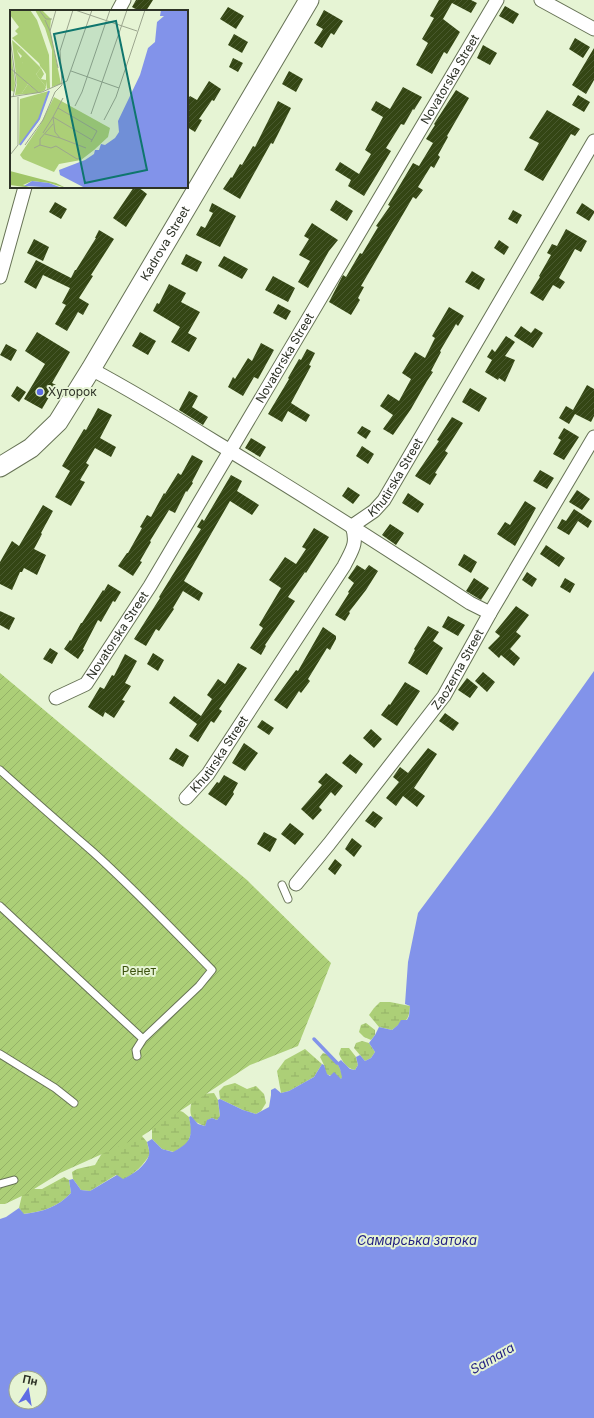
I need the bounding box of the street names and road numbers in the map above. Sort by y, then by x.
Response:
street label: Novatorska Street [417,31,482,127]
street label: Kadrova Street [137,203,193,283]
street label: Novatorska Street [252,310,317,406]
street label: Khutirska Street [365,435,426,520]
street label: Novatorska Street [83,588,151,682]
street label: Zaozerna Street [428,626,487,713]
street label: Khutirska Street [187,713,251,796]

